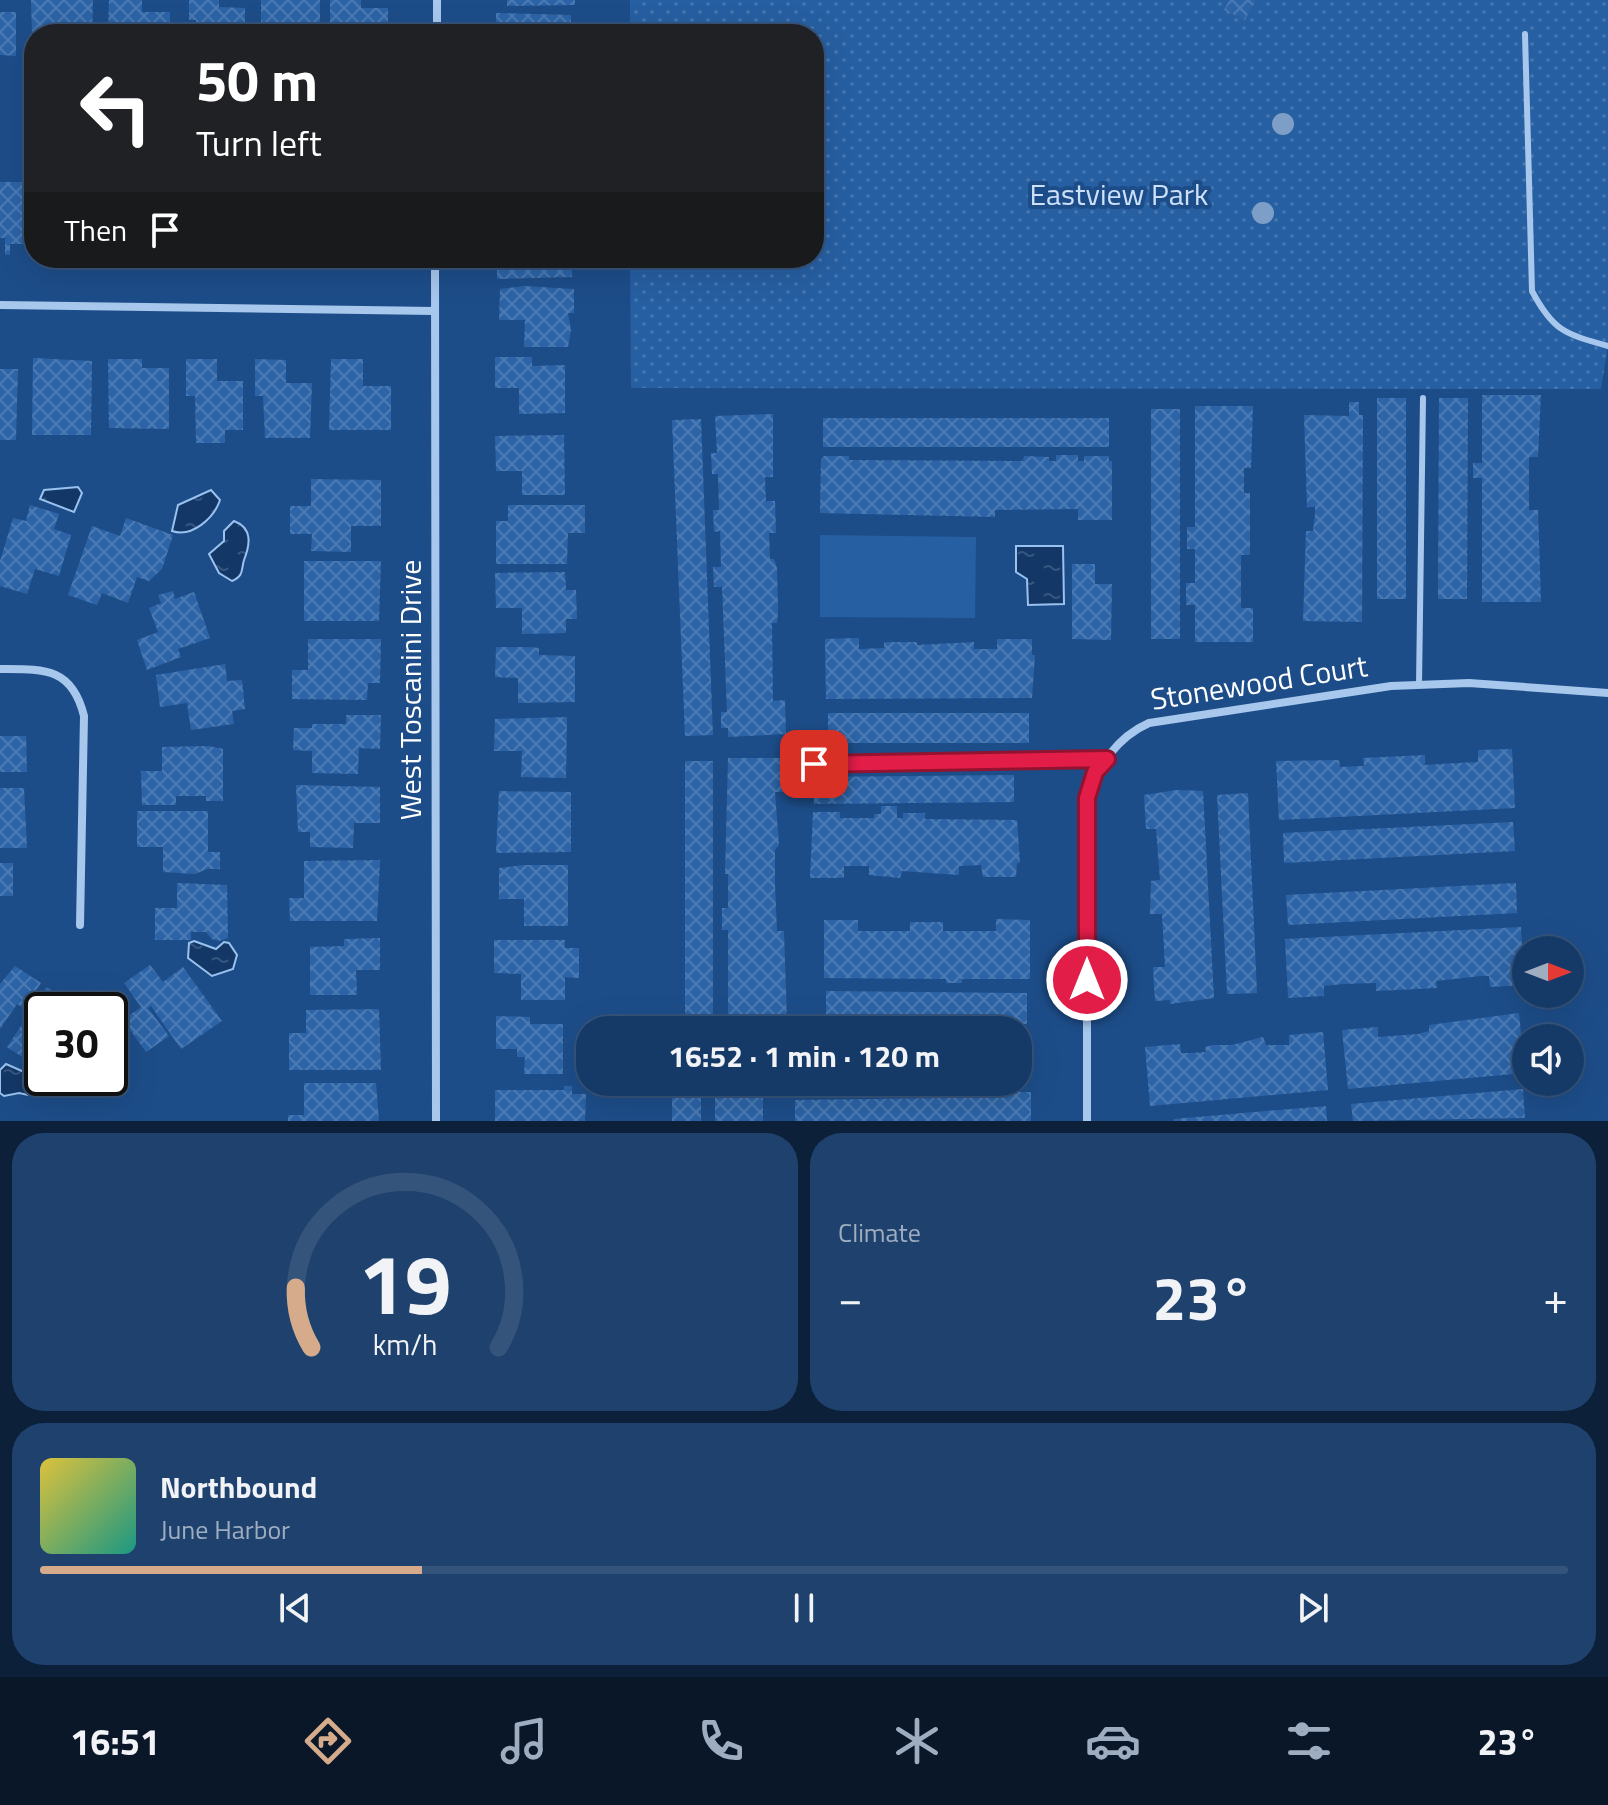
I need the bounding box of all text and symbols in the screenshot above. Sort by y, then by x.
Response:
text: 50 m [196,38,318,123]
icon: left [64,56,168,160]
text: Turn left [196,115,322,170]
park label: Eastview Park [1030,171,1208,217]
text: Then [64,207,127,253]
icon: arrive [143,208,187,252]
street label: West Toscanini Drive [387,560,433,820]
street label: Stonewood Court [1147,642,1371,722]
pin [780,730,848,798]
icon: arrive [792,742,836,786]
north arrow [1512,936,1584,1008]
map controls [1512,936,1584,1096]
position arrow [1045,938,1129,1022]
speed limit sign: 30 [24,992,128,1096]
button: sound [1512,1024,1584,1096]
text: 16:52 · 1 min · 120 m [668,1033,940,1079]
text: Climate [838,1213,921,1252]
text: 19 [358,1220,452,1346]
text: 23° [1153,1252,1253,1343]
text: − [838,1264,863,1331]
text: + [1543,1264,1568,1331]
text: km/h [373,1323,437,1366]
text: Northbound [160,1464,317,1510]
text: June Harbor [160,1510,290,1549]
icon: previous [273,1586,317,1630]
icon: pause [782,1586,826,1630]
icon: next [1291,1586,1335,1630]
icon: directions [300,1713,356,1769]
icon: music [496,1713,552,1769]
icon: phone [693,1713,749,1769]
icon: climate [889,1713,945,1769]
icon: car [1085,1713,1141,1769]
icon: filters [1281,1713,1337,1769]
text: 16:51 [70,1714,160,1769]
text: 23° [1477,1714,1538,1769]

